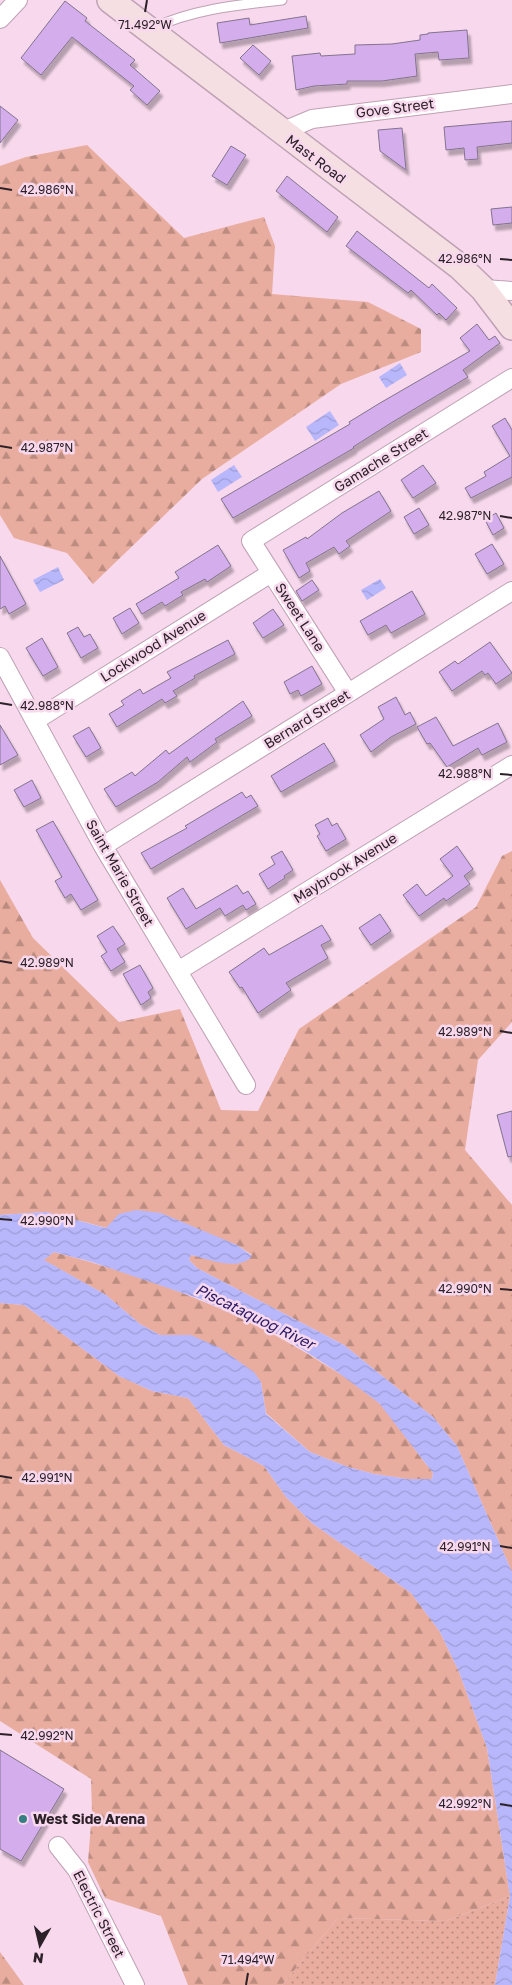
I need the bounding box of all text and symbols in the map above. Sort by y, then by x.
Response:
text: 71.492°W [118,17,172,32]
street label: Gove Street [355,94,435,121]
street label: Mast Road [283,131,350,187]
text: 42.986°N [20,182,74,197]
text: 42.986°N [438,251,492,266]
street label: Gamache Street [331,424,431,495]
text: 42.987°N [21,440,73,455]
text: 42.987°N [439,508,491,523]
street label: Sweet Lane [272,579,329,654]
street label: Lockwood Avenue [97,606,209,685]
street label: Bernard Street [261,685,353,752]
text: 42.988°N [20,698,74,713]
text: 42.988°N [438,766,492,781]
street label: Saint Marie Street [83,816,158,929]
street label: Maybrook Avenue [290,829,400,906]
text: 42.989°N [20,955,74,970]
text: 42.989°N [438,1024,492,1039]
text: 42.990°N [20,1213,74,1228]
water label: Piscataquog River [193,1280,320,1355]
text: 42.990°N [438,1281,492,1296]
text: 42.991°N [21,1470,73,1485]
text: 42.991°N [439,1539,491,1554]
text: 42.992°N [20,1728,74,1743]
text: 42.992°N [438,1796,492,1811]
place label: West Side Arena [33,1810,145,1827]
marker: West Side Arena [17,1813,29,1825]
street label: Electric Street [70,1867,129,1960]
north arrow [15,1920,65,1970]
text: N [32,1949,45,1968]
text: 71.494°W [221,1952,275,1967]

